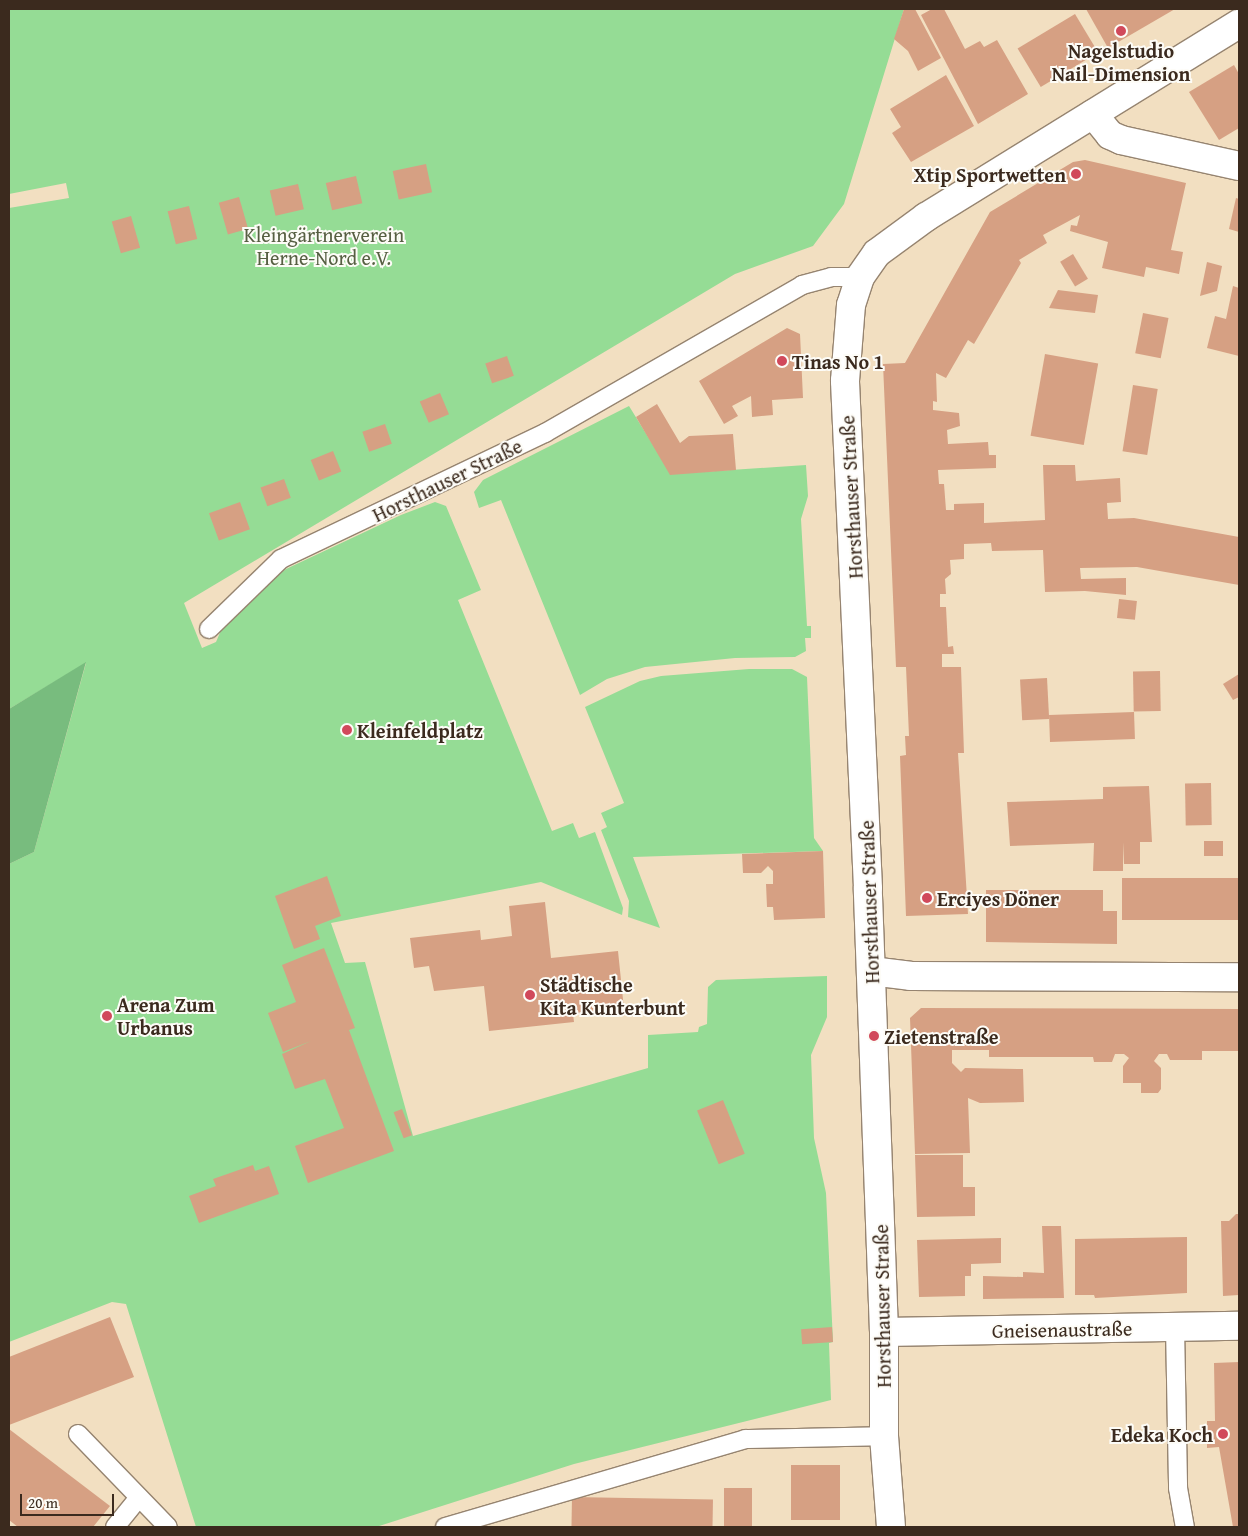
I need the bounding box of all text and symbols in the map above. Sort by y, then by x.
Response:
marker: Nagelstudio Nail-Dimension [1115,25,1127,37]
place label: Nagelstudio Nail-Dimension [1052,39,1190,86]
place label: Xtip Sportwetten [914,162,1066,186]
marker: Xtip Sportwetten [1070,168,1082,180]
park label: Kleingärtnerverein Herne-Nord e.V. [244,222,404,269]
place label: Tinas No 1 [792,349,884,373]
marker: Tinas No 1 [776,355,788,367]
street label: Horsthauser Straße [835,415,867,579]
street label: Horsthauser Straße [368,433,526,527]
place label: Kleinfeldplatz [357,718,483,742]
marker: Kleinfeldplatz [341,724,353,736]
street label: Horsthauser Straße [854,820,884,984]
place label: Erciyes Döner [937,886,1059,910]
marker: Erciyes Döner [921,892,933,904]
place label: Städtische Kita Kunterbunt [540,972,685,1019]
marker: Städtische Kita Kunterbunt [524,989,536,1001]
place label: Arena Zum Urbanus [117,992,215,1039]
marker: Arena Zum Urbanus [101,1010,113,1022]
place label: Zietenstraße [884,1024,999,1048]
marker: Zietenstraße [868,1030,880,1042]
street label: Horsthauser Straße [869,1224,895,1388]
street label: Gneisenaustraße [992,1316,1132,1342]
place label: Edeka Koch [1111,1422,1213,1446]
marker: Edeka Koch [1217,1428,1229,1440]
scale bar [22,1484,116,1516]
text: 20 m [28,1492,58,1513]

